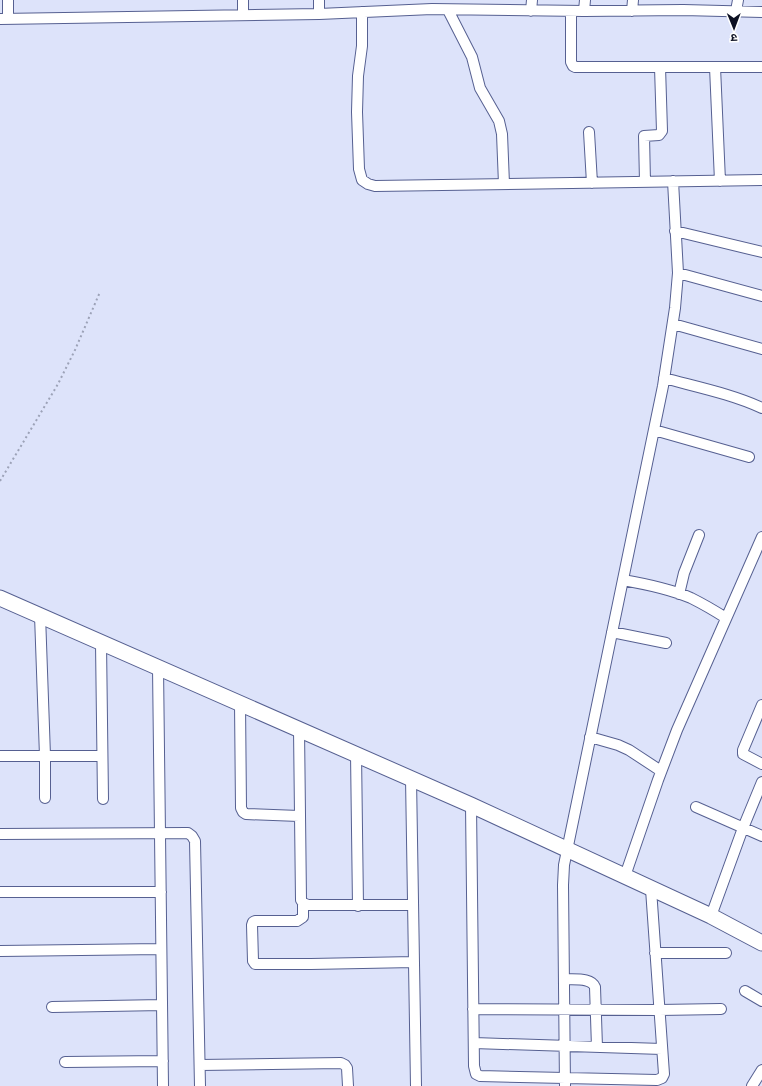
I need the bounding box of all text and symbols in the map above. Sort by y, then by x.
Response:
north arrow [714,8,754,48]
text: उ [730,31,738,45]

